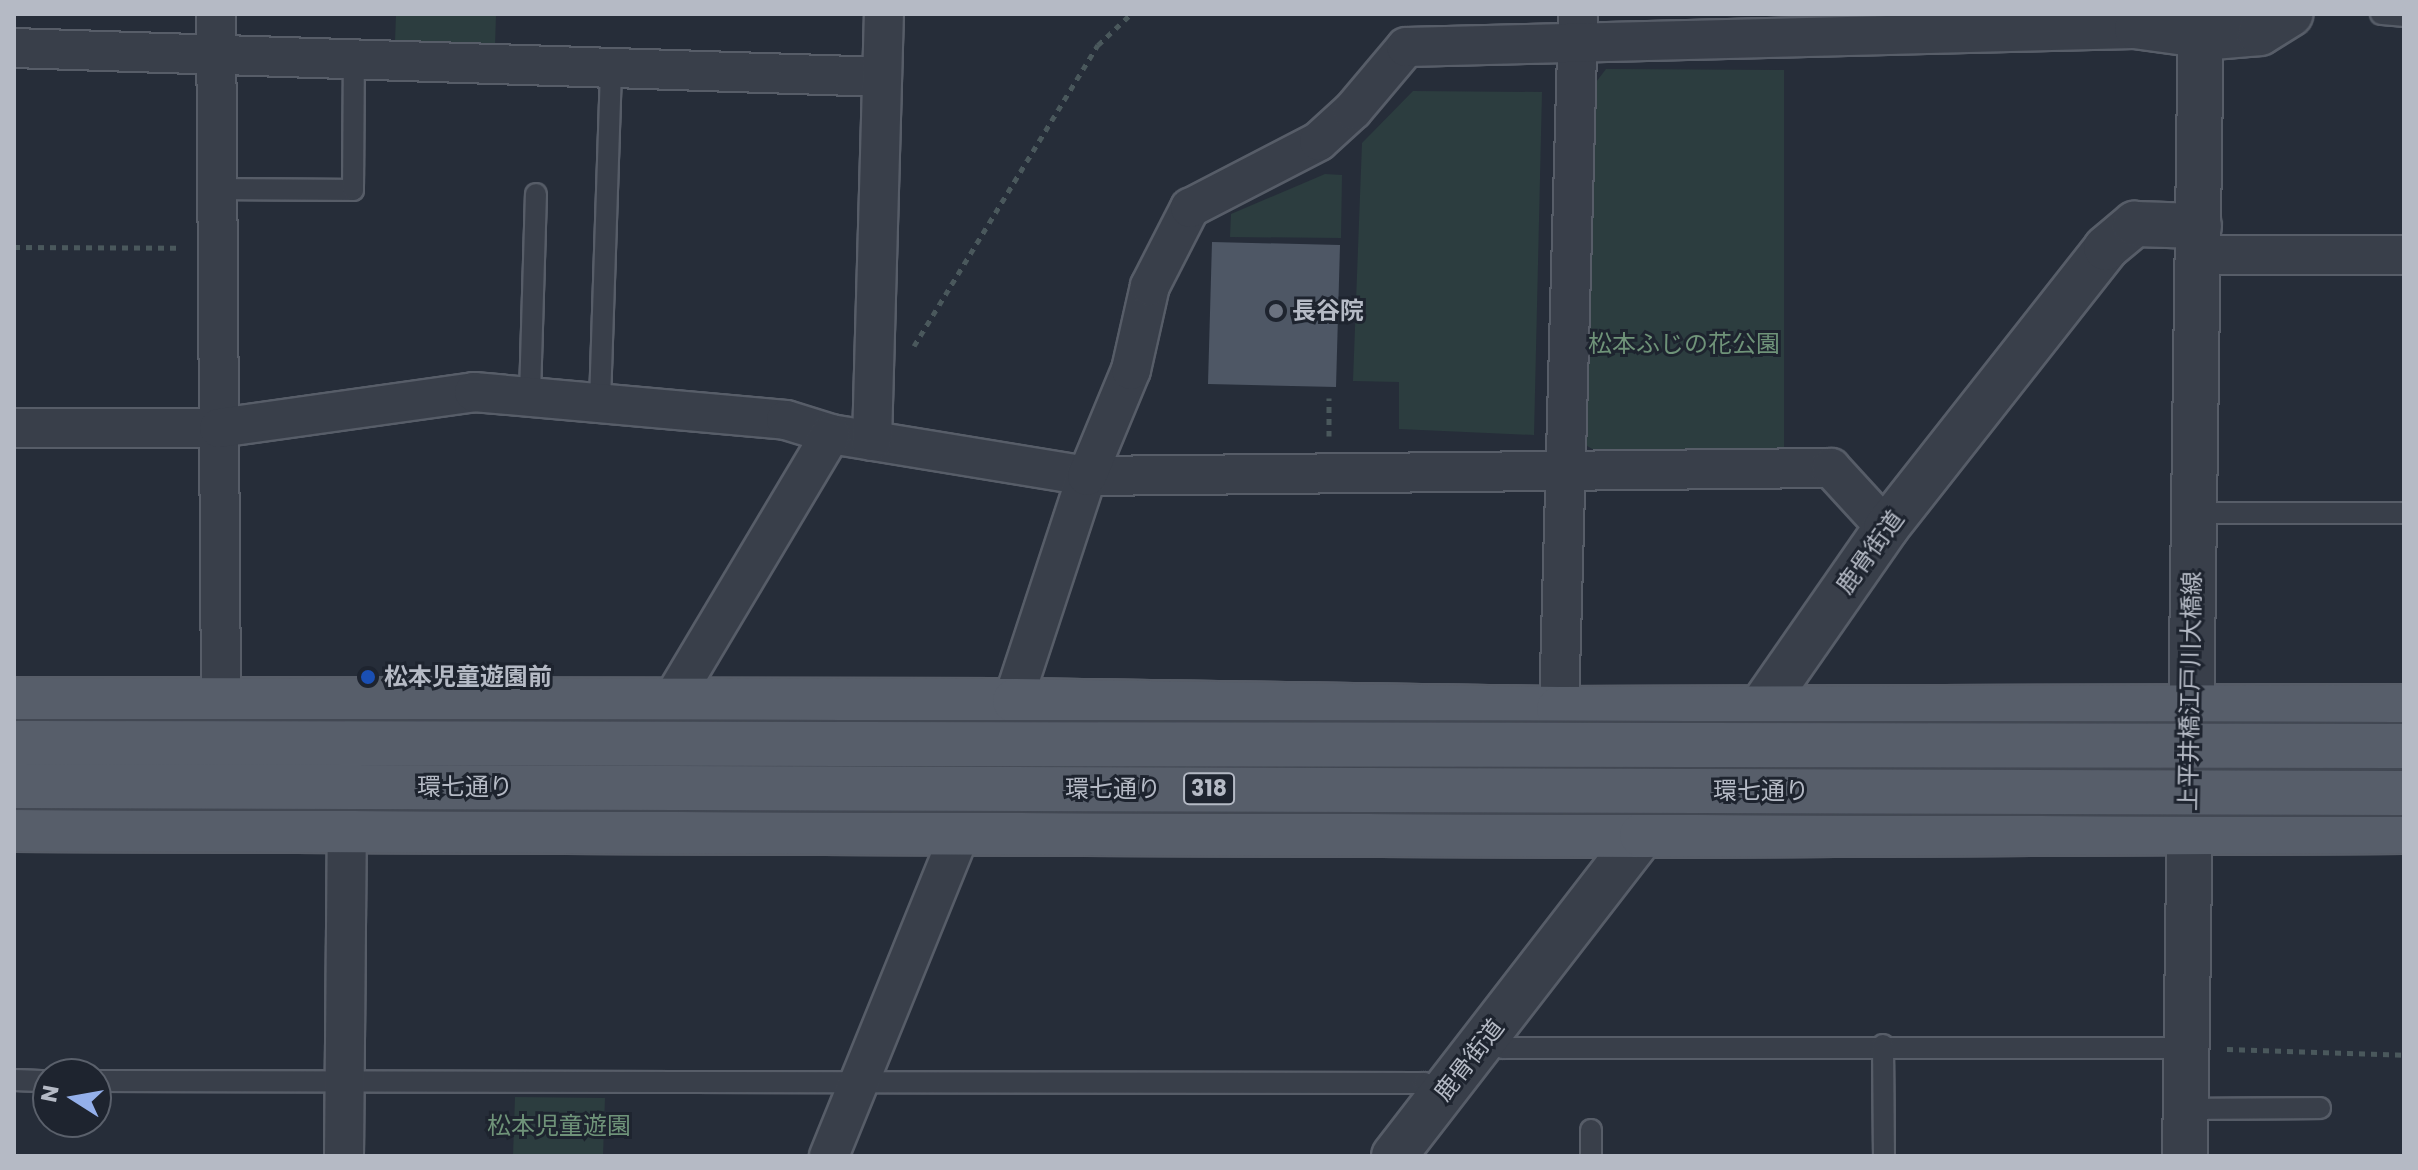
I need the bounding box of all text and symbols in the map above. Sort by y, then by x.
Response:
place label: 長谷院 [1292,297,1364,325]
marker: 長谷院 [1267,302,1285,320]
park label: 松本ふじの花公園 [1588,330,1780,358]
street label: 鹿骨街道 [1830,505,1910,599]
street label: 上平井橋江戸川大橋線 [2174,571,2206,811]
place label: 松本児童遊園前 [384,663,552,691]
marker: 松本児童遊園前 [359,668,377,686]
road number: 318 [1183,771,1235,807]
street label: 環七通り [417,773,513,801]
street label: 環七通り [1065,775,1161,803]
street label: 環七通り [1713,777,1809,805]
street label: 鹿骨街道 [1428,1013,1510,1107]
north arrow [32,1058,112,1138]
text: N [33,1083,67,1105]
park label: 松本児童遊園 [487,1112,631,1140]

